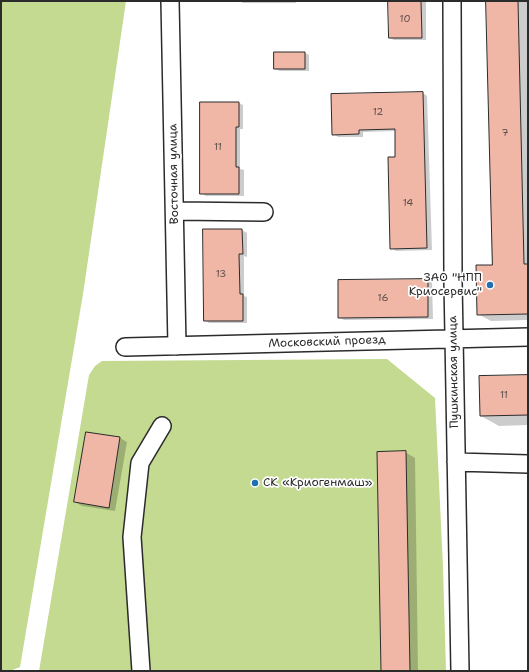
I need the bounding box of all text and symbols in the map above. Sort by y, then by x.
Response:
house number: 10 [400,13,410,25]
house number: 12 [373,106,383,118]
street label: Восточная улица [166,124,182,224]
house number: 7 [502,127,508,139]
house number: 11 [214,141,222,153]
house number: 14 [403,197,413,209]
house number: 13 [216,268,226,280]
place label: ЗАО "НПП Криосервис" [409,271,482,299]
marker: ЗАО "НПП Криосервис" [485,280,495,290]
house number: 16 [378,292,388,304]
street label: Пушкинская улица [446,315,462,429]
street label: Московский проезд [268,333,386,351]
house number: 11 [500,389,508,401]
place label: СК «Криогенмаш» [263,476,372,490]
marker: СК «Криогенмаш» [250,478,260,488]

